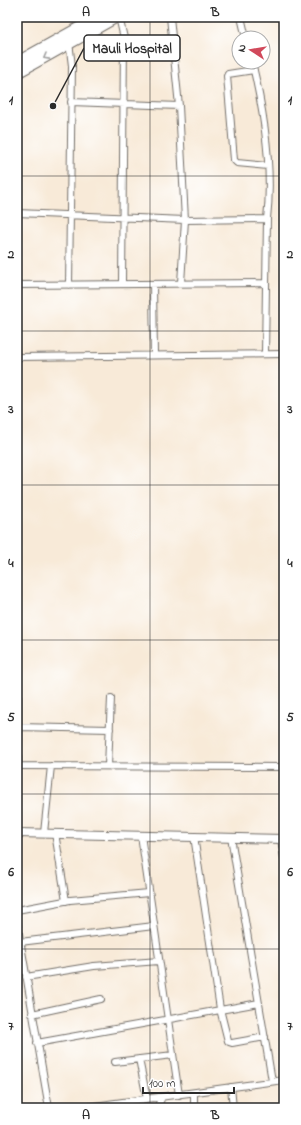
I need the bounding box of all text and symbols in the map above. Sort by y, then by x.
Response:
text: A [82,3,90,22]
text: B [210,3,220,22]
north arrow [231,30,271,70]
callout: Mauli Hospital [84,35,180,61]
text: Mauli Hospital [92,39,172,60]
text: N [234,43,251,53]
one-way arrow [43,52,50,59]
text: 1 [9,91,14,110]
text: 1 [288,91,293,110]
text: 2 [7,245,15,264]
text: 2 [286,245,294,264]
text: 3 [7,400,14,419]
text: 3 [286,400,293,419]
text: 4 [7,554,14,573]
text: 4 [286,554,293,573]
text: 5 [7,708,15,727]
text: 5 [286,708,294,727]
text: 6 [7,863,14,882]
text: 6 [286,863,293,882]
text: 7 [8,1017,14,1036]
text: 7 [287,1017,293,1036]
scale bar [143,1069,234,1095]
text: 100 m [149,1075,176,1093]
text: A [82,1106,90,1125]
text: B [210,1106,220,1125]

